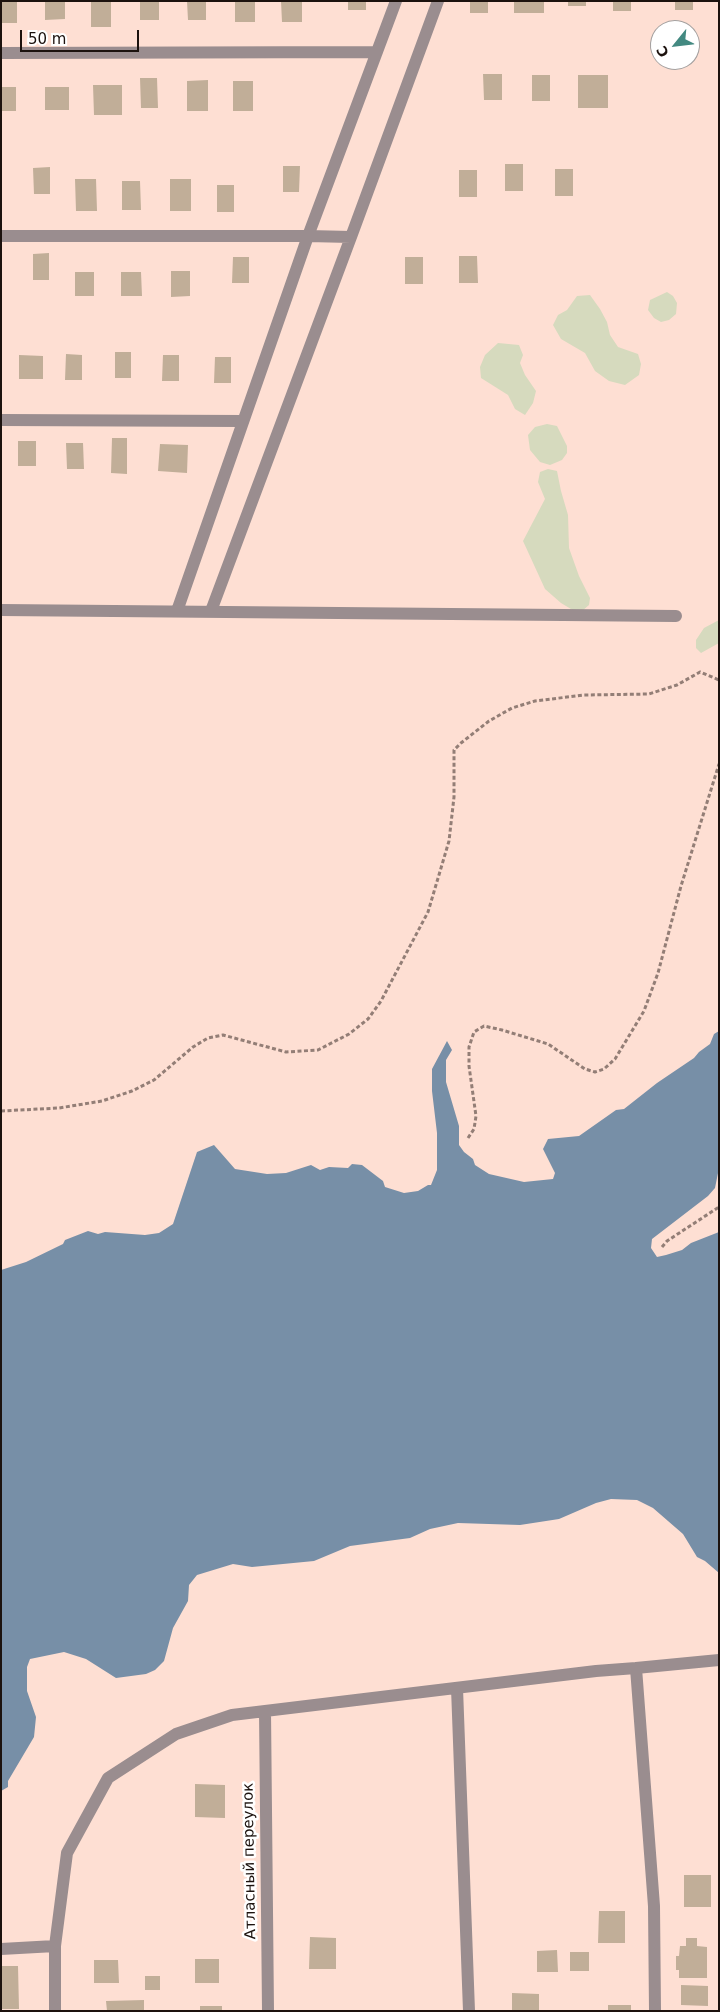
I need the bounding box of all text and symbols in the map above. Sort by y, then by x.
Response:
scale bar [22,20,141,52]
north arrow [650,20,700,70]
text: 50 m [28,30,66,48]
text: С [653,43,672,60]
street label: Атласный переулок [240,1783,260,1939]

